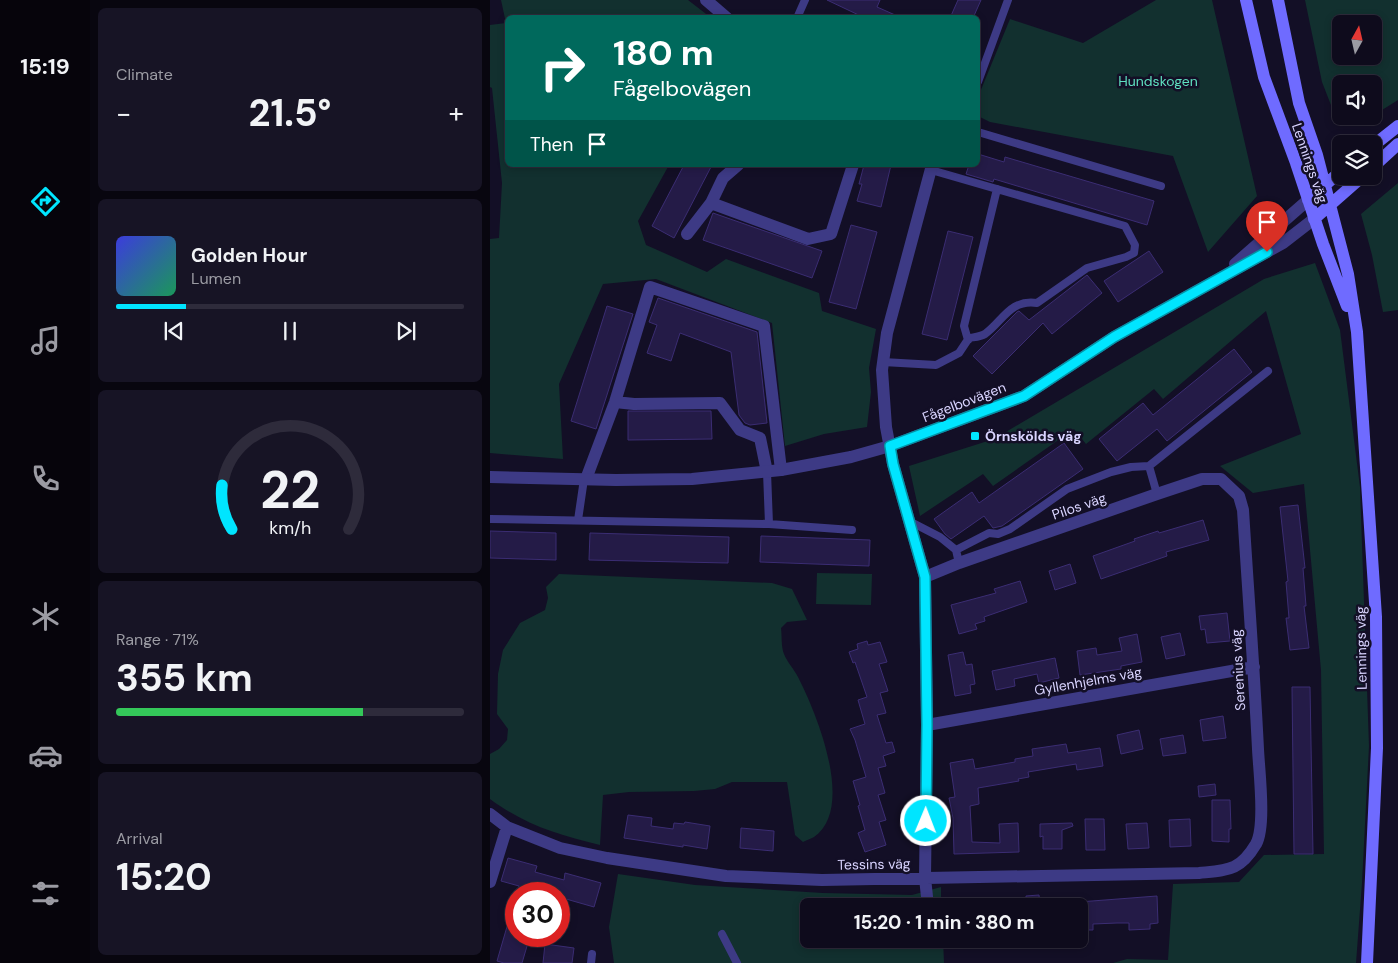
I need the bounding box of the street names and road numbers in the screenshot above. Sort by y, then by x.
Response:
street label: Lennings väg [1288,121,1332,206]
street label: Fågelbovägen [920,378,1008,426]
street label: Pilos väg [1050,488,1109,524]
street label: Lennings väg [1351,606,1371,690]
street label: Serenius väg [1227,629,1249,711]
street label: Gyllenhjelms väg [1033,663,1143,699]
street label: Tessins väg [837,854,911,874]

